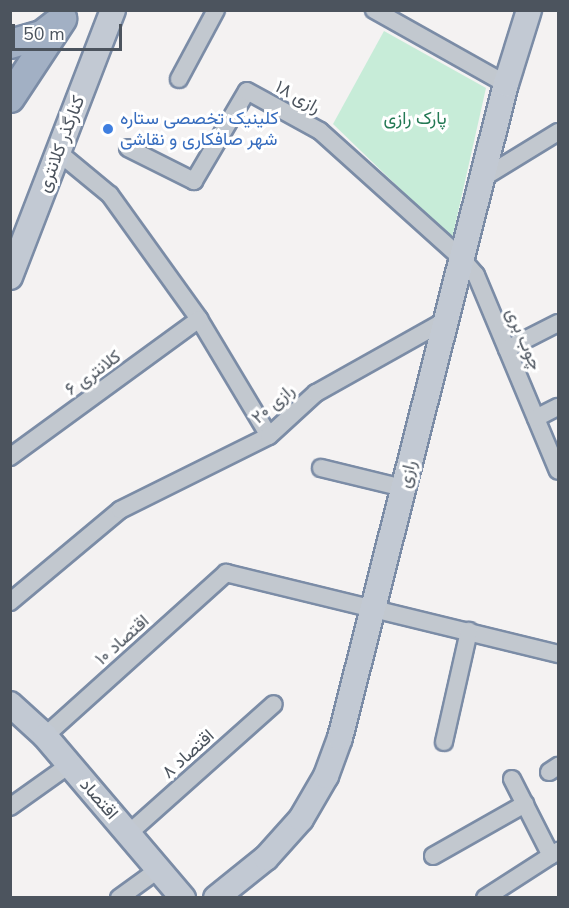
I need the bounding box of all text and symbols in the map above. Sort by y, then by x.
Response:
scale bar [15,12,124,50]
text: 50 m [23,22,65,46]
street label: رازی ۱۸ [272,76,324,118]
street label: کنارگذر کلانتری [33,93,89,195]
park label: پارک رازی [383,107,447,129]
place label: کلینیک تخصصی ستاره شهر صافکاری و نقاشی [120,108,278,150]
marker: کلینیک تخصصی ستاره شهر صافکاری و نقاشی [101,122,115,136]
street label: چوب بری [501,305,547,373]
street label: کلانتری ۶ [61,346,125,400]
street label: رازی ۲۰ [247,380,299,428]
street label: رازی [393,458,421,490]
street label: ۱۰ اقتصاد [91,610,153,670]
street label: ۸ اقتصاد [157,725,219,783]
street label: اقتصاد [75,774,123,824]

